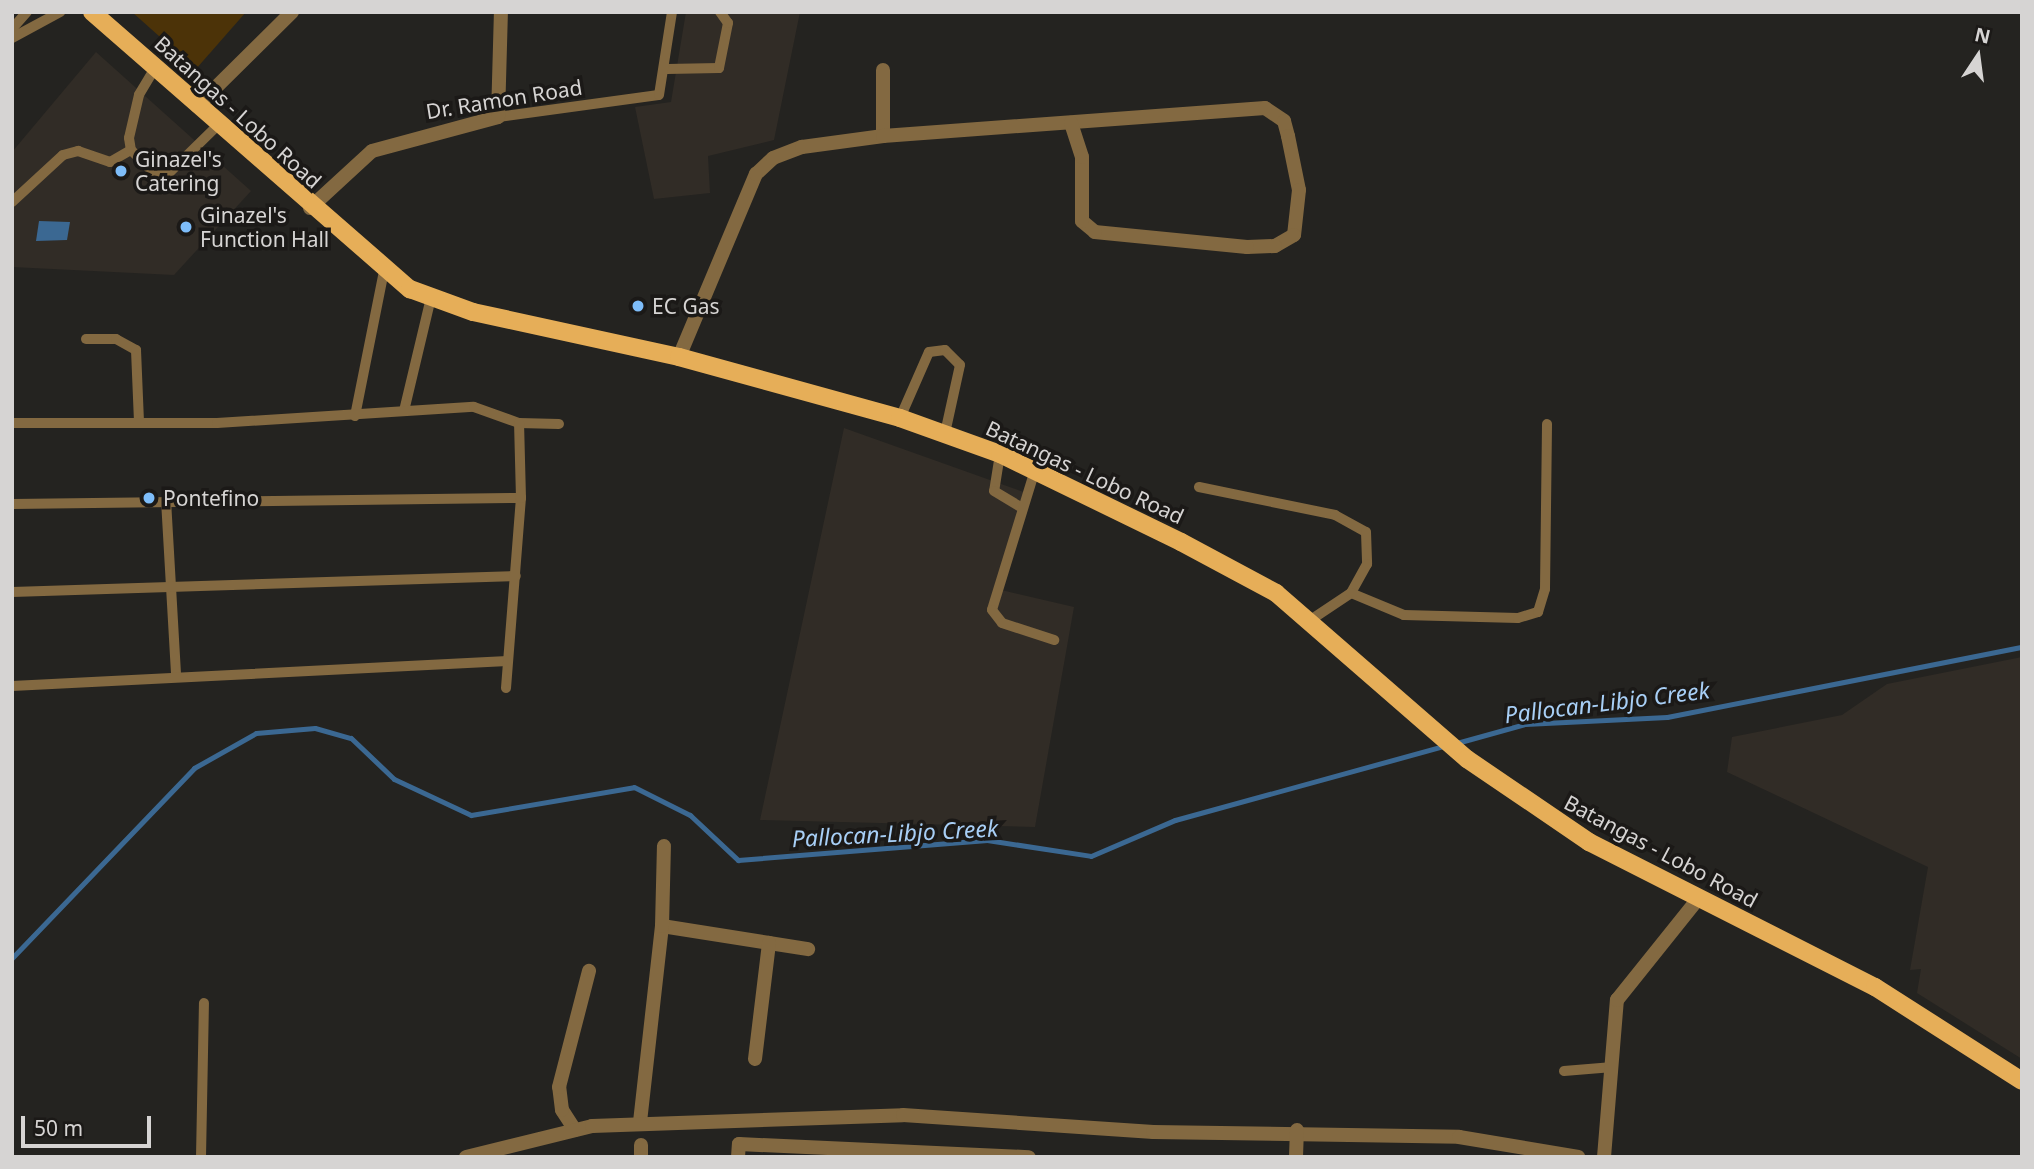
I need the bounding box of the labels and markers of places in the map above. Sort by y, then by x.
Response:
place label: Ginazel's Catering [135,146,222,196]
marker: Ginazel's Catering [113,163,129,179]
place label: Ginazel's Function Hall [200,202,329,252]
marker: Ginazel's Function Hall [178,219,194,235]
place label: EC Gas [652,293,720,319]
marker: EC Gas [630,298,646,314]
place label: Pontefino [163,485,259,511]
marker: Pontefino [141,490,157,506]

